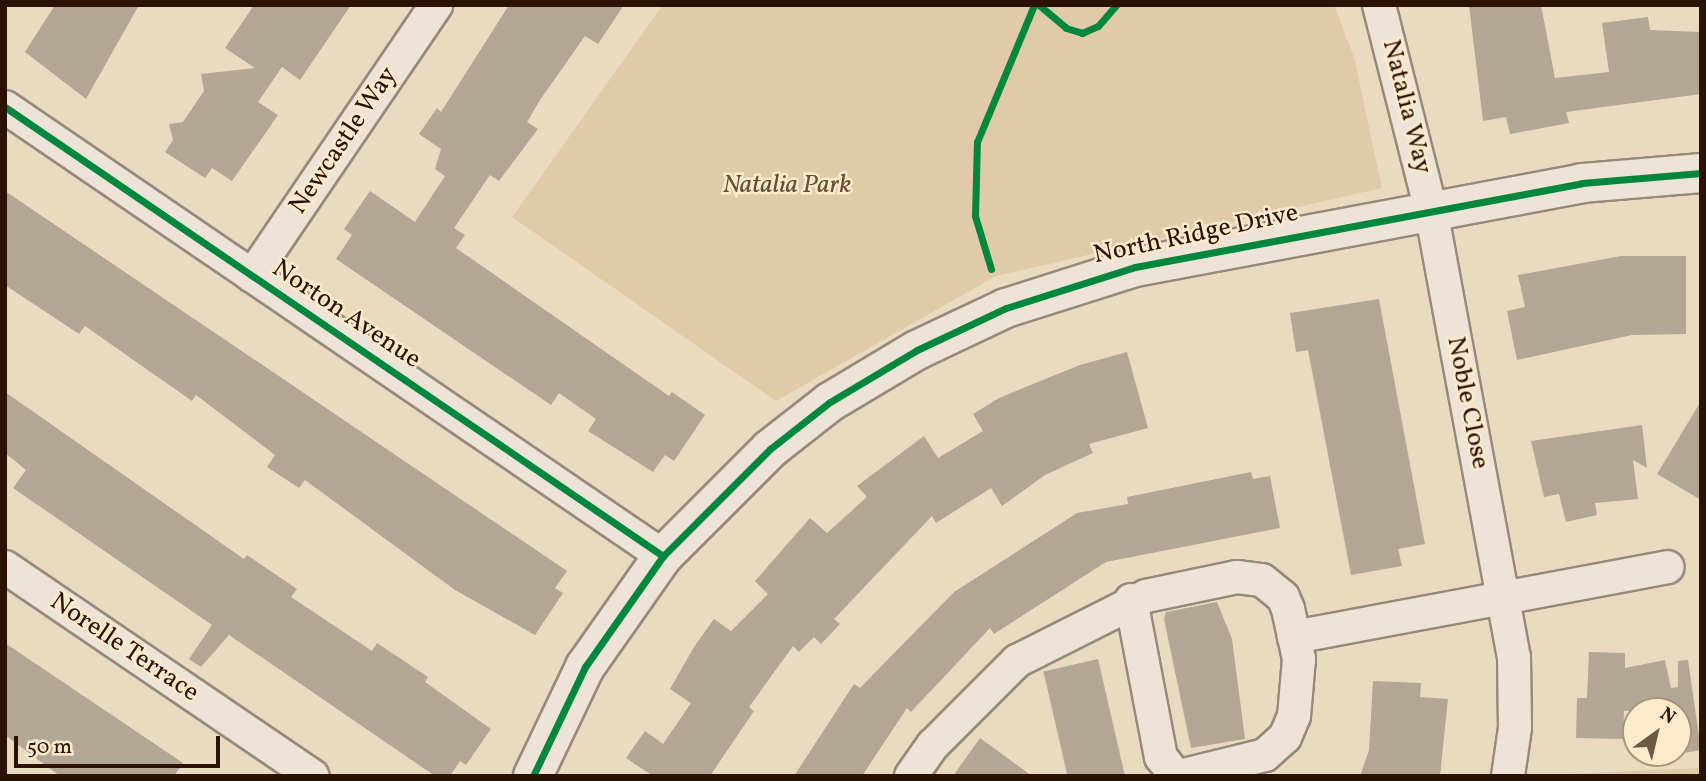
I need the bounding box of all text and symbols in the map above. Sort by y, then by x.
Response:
street label: Natalia Way [1374,36,1438,178]
street label: Newcastle Way [283,61,405,221]
park label: Natalia Park [723,170,851,202]
street label: North Ridge Drive [1091,198,1301,272]
street label: Norton Avenue [266,254,426,376]
street label: Noble Close [1439,334,1495,472]
street label: Norelle Terrace [43,586,205,710]
north arrow [1622,697,1692,767]
text: N [1655,702,1681,731]
scale bar [18,722,224,766]
text: 50 m [27,733,72,762]

